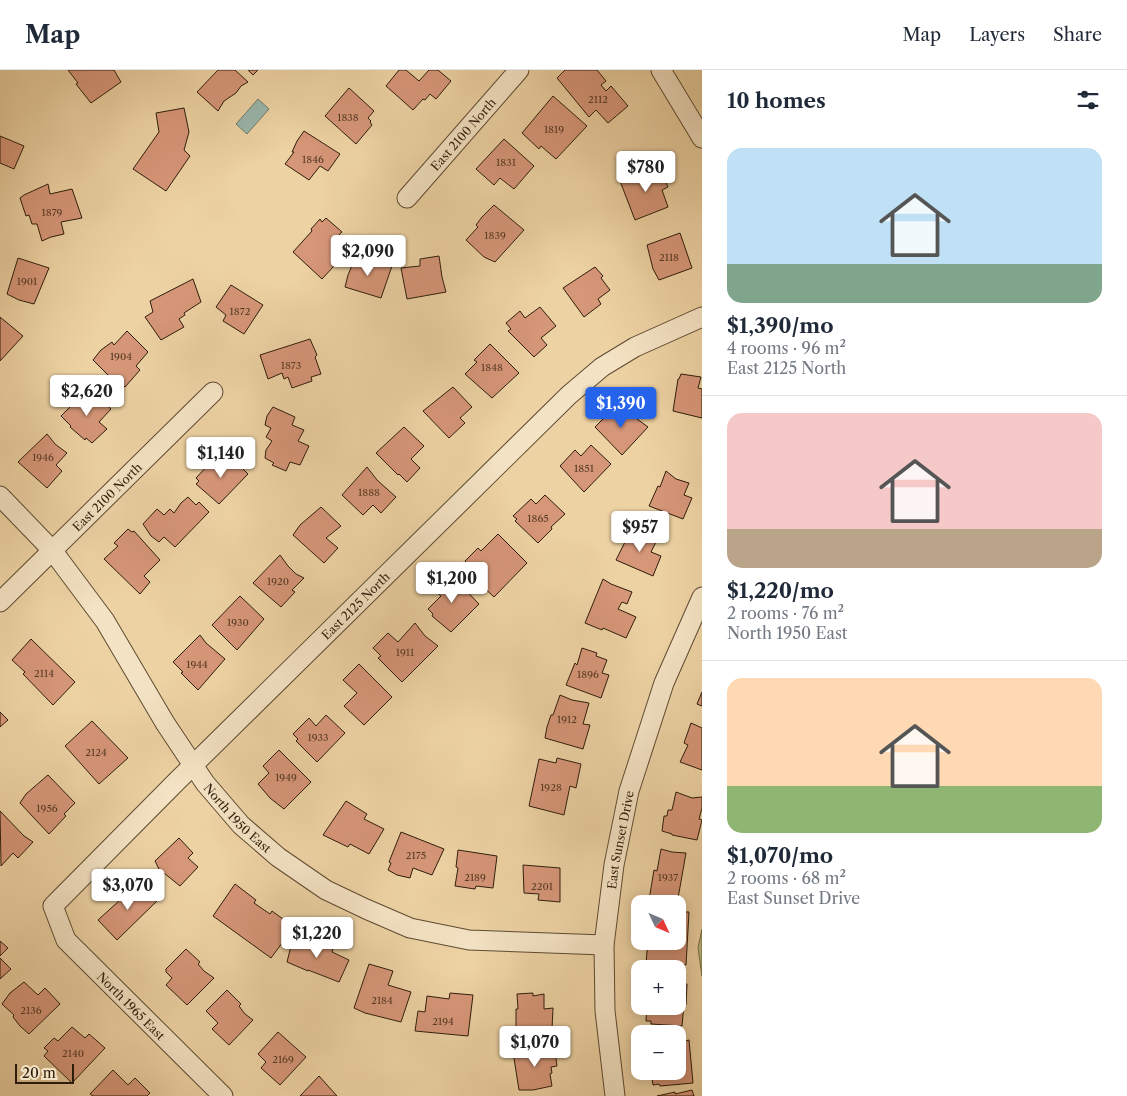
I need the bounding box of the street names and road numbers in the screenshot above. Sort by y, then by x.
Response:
street label: East 2100 North [427,94,499,173]
street label: East 2100 North [69,459,145,534]
street label: East 2125 North [318,568,393,642]
street label: North 1950 East [201,780,275,856]
street label: East Sunset Drive [604,789,636,890]
street label: North 1965 East [94,969,169,1044]

